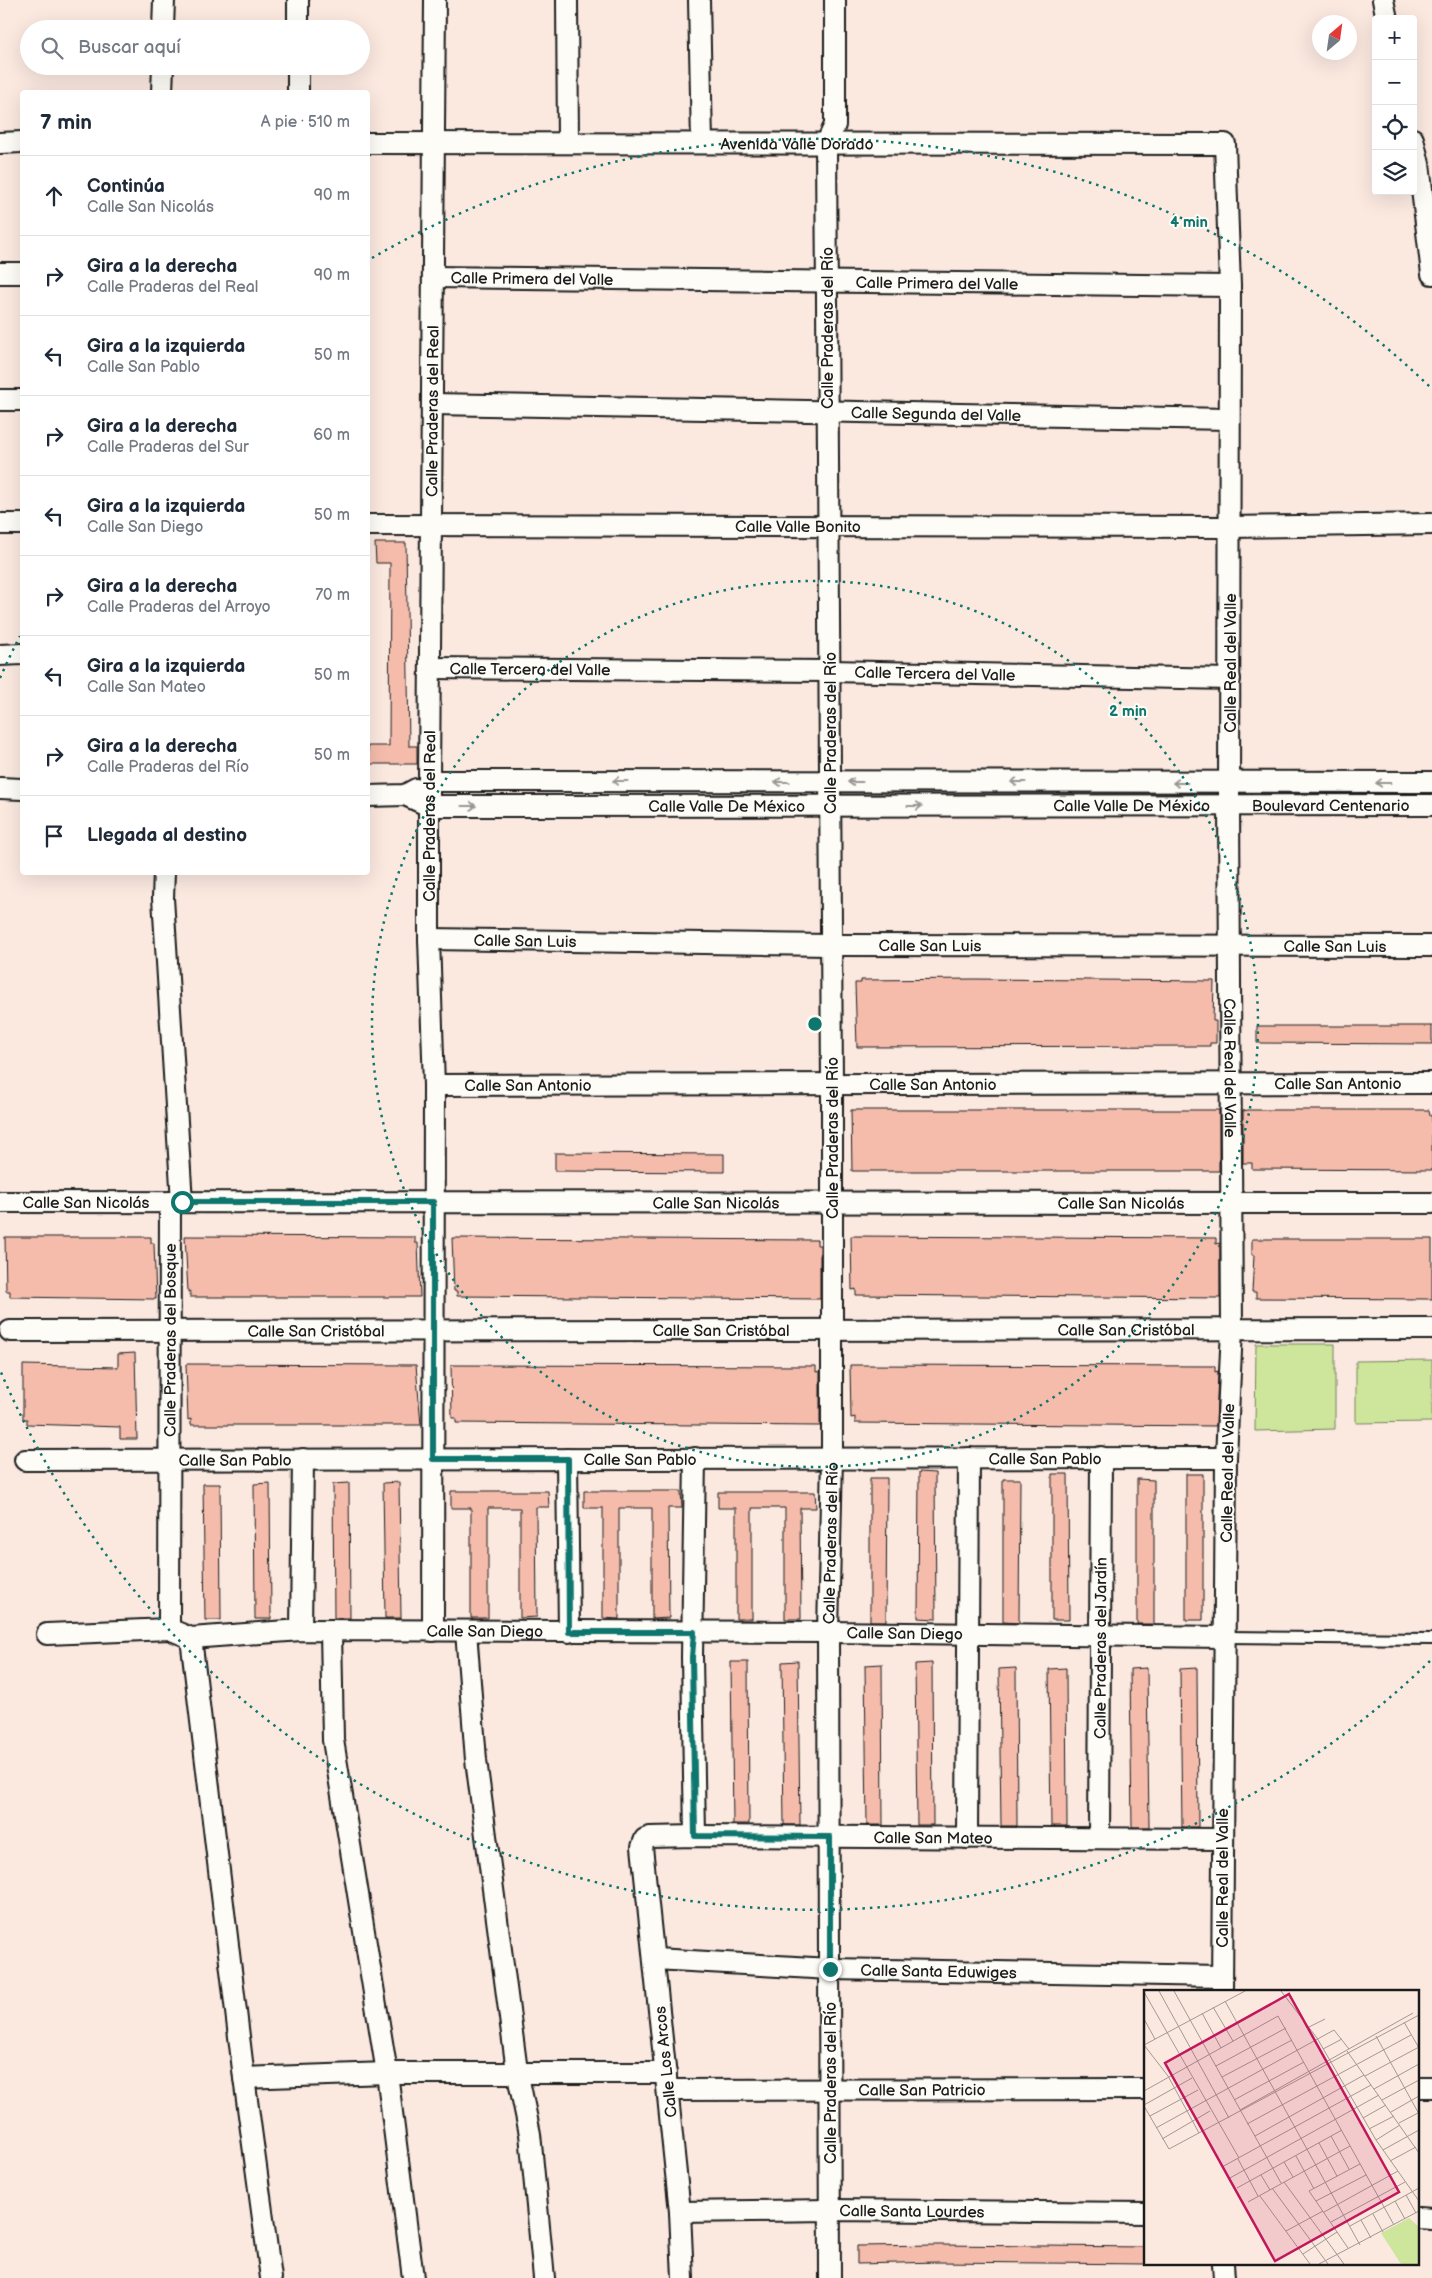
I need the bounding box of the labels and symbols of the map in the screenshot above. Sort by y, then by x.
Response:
north arrow [1312,15,1357,60]
street label: Avenida Valle Dorado [720,135,874,155]
text: 4 min [1170,213,1208,232]
street label: Calle Praderas del Río [819,247,838,409]
street label: Calle Primera del Valle [450,269,614,290]
street label: Calle Primera del Valle [855,274,1019,295]
street label: Calle Praderas del Real [423,325,444,497]
street label: Calle Segunda del Valle [851,404,1022,426]
street label: Calle Valle Bonito [735,518,861,537]
street label: Calle Real del Valle [1222,593,1241,733]
street label: Calle Praderas del Río [822,652,841,814]
street label: Calle Tercera del Valle [449,660,611,680]
street label: Calle Tercera del Valle [854,663,1016,686]
text: 2 min [1109,702,1147,721]
street label: Calle Praderas del Real [421,730,440,902]
one-way arrow [612,776,628,786]
one-way arrow [774,777,790,786]
one-way arrow [848,777,864,787]
one-way arrow [1010,777,1026,787]
one-way arrow [1173,778,1189,788]
one-way arrow [1376,778,1392,788]
street label: Calle Valle De México [1053,797,1210,816]
street label: Boulevard Centenario [1252,797,1410,816]
street label: Calle Valle De México [648,798,805,817]
one-way arrow [460,801,477,811]
one-way arrow [906,801,923,811]
street label: Calle San Luis [473,932,577,952]
street label: Calle San Luis [878,937,981,956]
street label: Calle San Luis [1283,938,1386,957]
street label: Calle Real del Valle [1219,998,1239,1138]
centre of rings [806,1015,824,1033]
street label: Calle Praderas del Río [824,1057,843,1219]
street label: Calle San Antonio [1274,1075,1402,1094]
street label: Calle San Antonio [869,1076,997,1095]
street label: Calle San Antonio [464,1077,592,1096]
route start [171,1191,194,1214]
street label: Calle San Nicolás [23,1194,150,1213]
street label: Calle San Nicolás [653,1194,780,1214]
street label: Calle San Nicolás [1058,1195,1185,1214]
street label: Calle Praderas del Bosque [161,1243,181,1437]
street label: Calle San Cristóbal [1057,1321,1195,1341]
street label: Calle San Cristóbal [247,1322,385,1342]
street label: Calle San Cristóbal [652,1322,790,1341]
street label: Calle Real del Valle [1218,1403,1239,1543]
street label: Calle San Pablo [988,1450,1102,1469]
street label: Calle San Pablo [583,1451,697,1470]
street label: Calle San Pablo [178,1452,292,1471]
street label: Calle Praderas del Río [820,1462,843,1624]
street label: Calle Praderas del Jardín [1092,1557,1111,1739]
street label: Calle San Diego [427,1622,543,1642]
street label: Calle San Diego [846,1624,963,1645]
street label: Calle Real del Valle [1214,1808,1233,1948]
street label: Calle San Mateo [873,1829,993,1849]
route end [819,1958,842,1981]
street label: Calle Santa Eduwiges [860,1962,1017,1983]
inset map [1144,1990,1420,2266]
street label: Calle Praderas del Río [822,2002,841,2164]
street label: Calle Los Arcos [651,2005,682,2119]
street label: Calle San Patricio [858,2081,986,2101]
street label: Calle Santa Lourdes [839,2202,985,2222]

